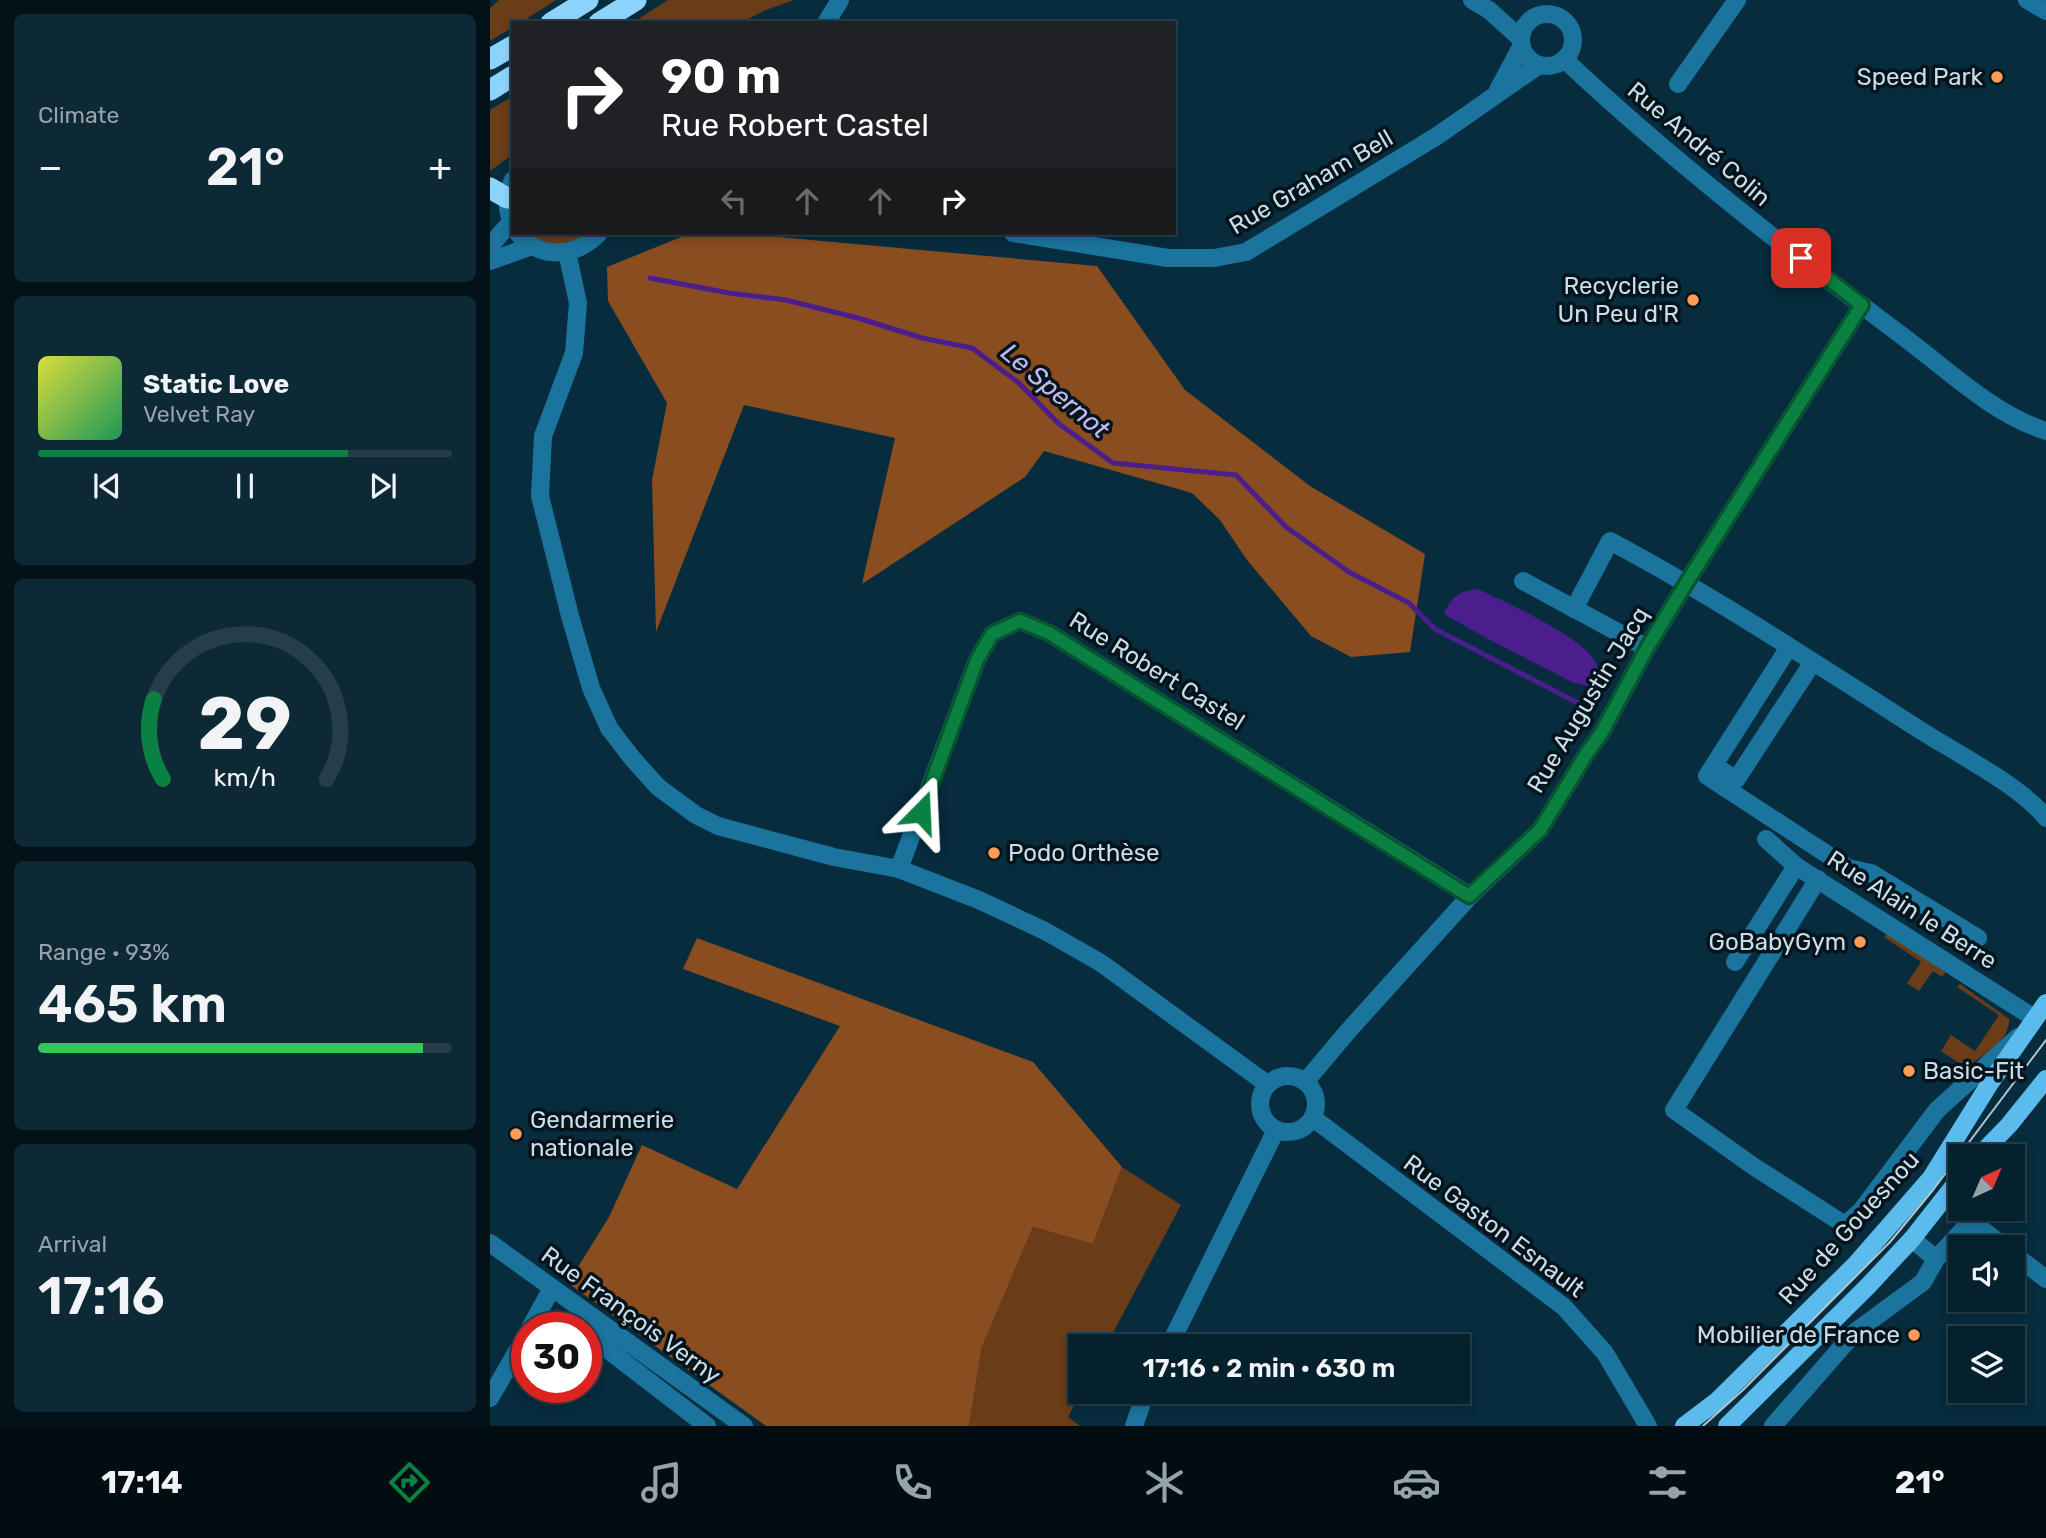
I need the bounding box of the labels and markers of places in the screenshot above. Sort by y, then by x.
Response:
place label: Speed Park [1857,63,1984,91]
marker: Speed Park [1989,69,2005,85]
pin [1771,228,1831,288]
place label: Recyclerie Un Peu d'R [1558,272,1679,328]
marker: Recyclerie Un Peu d'R [1685,292,1701,308]
place label: Podo Orthèse [1008,839,1159,867]
marker: Podo Orthèse [986,845,1002,861]
place label: GoBabyGym [1709,928,1846,956]
marker: GoBabyGym [1852,934,1868,950]
place label: Basic-Fit [1923,1057,2024,1085]
marker: Basic-Fit [1901,1063,1917,1079]
place label: Gendarmerie nationale [530,1106,674,1162]
marker: Gendarmerie nationale [508,1126,524,1142]
place label: Mobilier de France [1697,1321,1900,1349]
marker: Mobilier de France [1906,1327,1922,1343]

